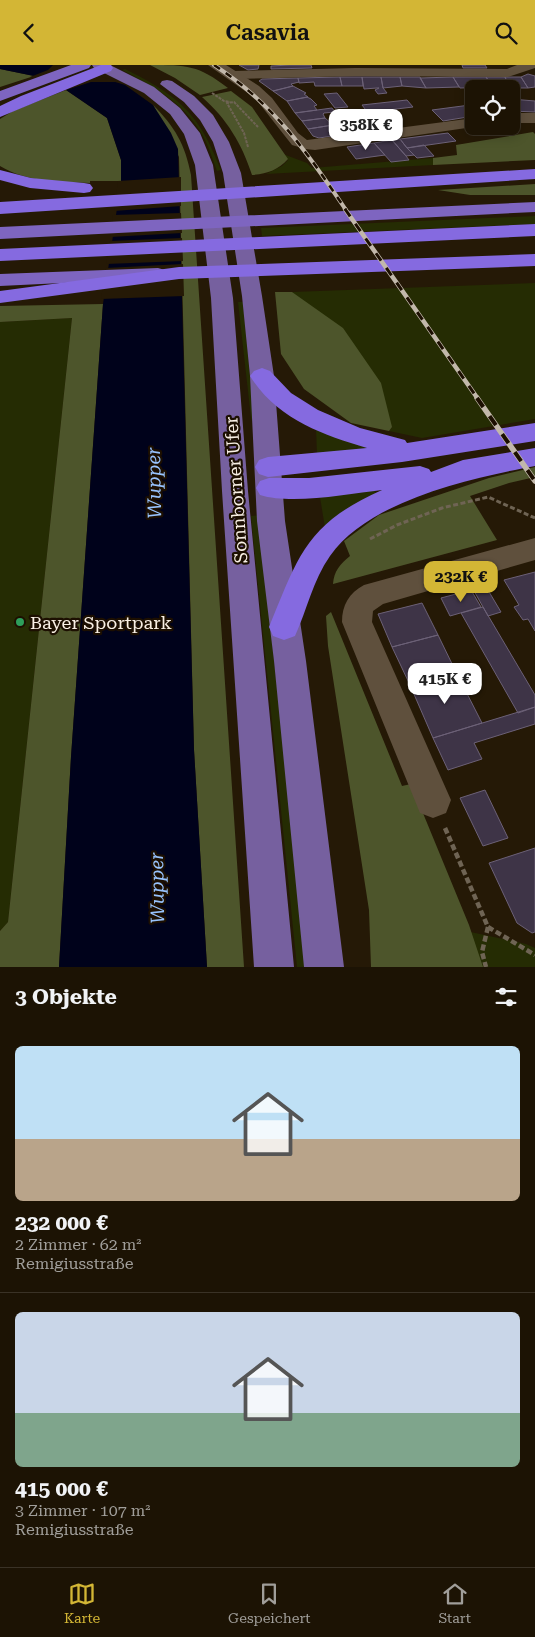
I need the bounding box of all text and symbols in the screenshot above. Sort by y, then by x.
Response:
icon: back [15,19,43,47]
icon: search [492,19,520,47]
text: Casavia [225,20,310,45]
map controls [465,80,520,135]
button: locate [465,80,520,135]
pin: 358K € [325,109,407,151]
text: 358K € [340,115,392,134]
street label: Sonnborner Ufer [220,416,252,564]
water label: Wupper [142,447,166,519]
pin: 232K € [420,561,502,603]
text: 232K € [435,567,487,586]
place label: Bayer Sportpark [30,612,172,633]
marker: Bayer Sportpark [14,616,26,628]
pin: 415K € [404,663,486,705]
text: 415K € [419,669,471,688]
water label: Wupper [145,852,169,924]
icon: filters [492,983,520,1011]
text: 3 Objekte [15,985,117,1009]
icon: home [223,1079,313,1169]
text: 232 000 € [15,1211,108,1235]
text: 2 Zimmer · 62 m² [15,1235,142,1254]
text: Remigiusstraße [15,1254,133,1273]
icon: home [223,1344,313,1434]
text: 415 000 € [15,1477,108,1501]
text: 3 Zimmer · 107 m² [15,1501,150,1520]
text: Remigiusstraße [15,1520,133,1539]
tab: Karte [64,1580,100,1626]
tab: Gespeichert [228,1580,311,1626]
tab: Start [438,1580,471,1626]

